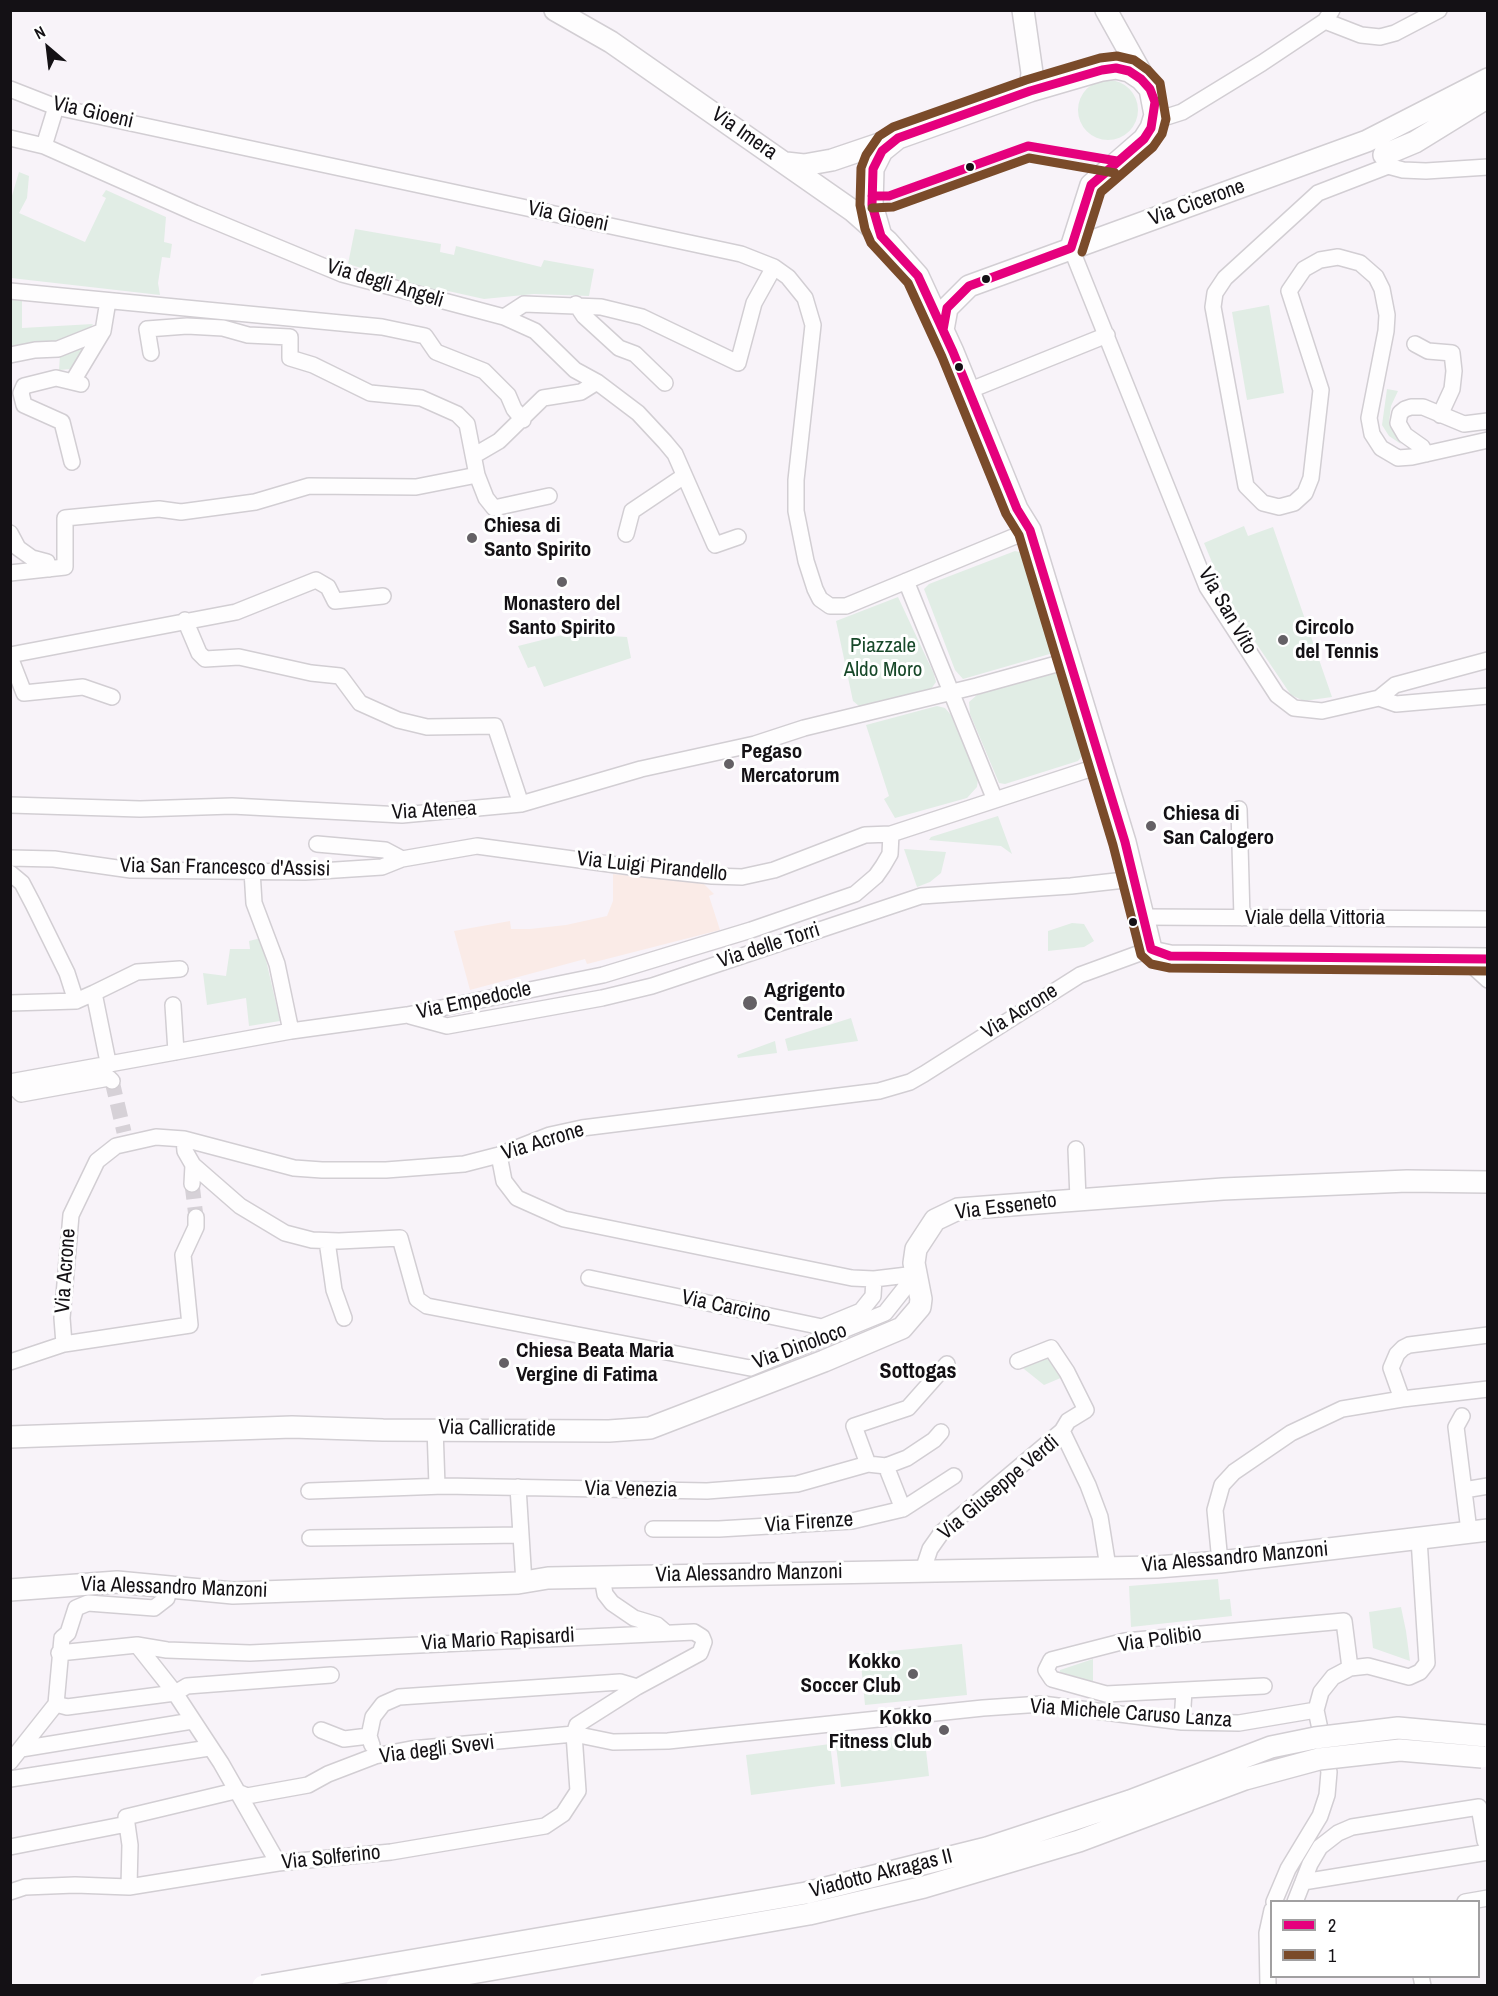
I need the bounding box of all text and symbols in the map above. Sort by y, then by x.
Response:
north arrow [18,18,78,78]
text: N [30,20,49,44]
street label: Via Gioeni [50,91,136,135]
street label: Via Imera [706,102,782,166]
unlabelled marker [964,161,976,173]
street label: Via Cicerone [1146,174,1248,232]
street label: Via Gioeni [525,196,611,238]
street label: Via degli Angeli [323,254,447,314]
unlabelled marker [980,273,992,285]
unlabelled marker [953,361,965,373]
place label: Chiesa di Santo Spirito [484,513,591,563]
marker: Chiesa di Santo Spirito [465,531,479,545]
street label: Via San Vito [1192,563,1262,659]
marker: Monastero del Santo Spirito [555,575,569,589]
place label: Monastero del Santo Spirito [504,591,620,641]
place label: Circolo del Tennis [1295,615,1379,665]
park label: Piazzale Aldo Moro [844,633,922,683]
marker: Circolo del Tennis [1276,633,1290,647]
place label: Pegaso Mercatorum [741,739,840,789]
marker: Pegaso Mercatorum [722,757,736,771]
street label: Via Atenea [391,796,477,826]
place label: Chiesa di San Calogero [1163,801,1274,851]
marker: Chiesa di San Calogero [1144,819,1158,833]
street label: Via Luigi Pirandello [576,847,728,887]
street label: Via San Francesco d'Assisi [119,854,331,882]
street label: Viale della Vittoria [1245,905,1385,931]
unlabelled marker [1127,916,1139,928]
street label: Via delle Torri [715,918,823,974]
street label: Via Empedocle [414,977,534,1025]
place label: Agrigento Centrale [764,978,845,1028]
street label: Via Acrone [977,979,1063,1045]
marker: Agrigento Centrale [741,994,759,1012]
street label: Via Acrone [499,1118,587,1166]
street label: Via Esseneto [954,1188,1058,1226]
street label: Via Acrone [50,1228,82,1314]
street label: Via Carcino [679,1285,773,1329]
street label: Via Dinoloco [750,1318,850,1376]
place label: Chiesa Beata Maria Vergine di Fatima [516,1338,674,1388]
marker: Chiesa Beata Maria Vergine di Fatima [497,1356,511,1370]
district label: Sottogas [879,1359,957,1385]
street label: Via Callicratide [438,1415,556,1443]
street label: Via Giuseppe Verdi [933,1430,1065,1546]
street label: Via Venezia [584,1477,678,1503]
street label: Via Firenze [764,1507,854,1539]
street label: Via Alessandro Manzoni [1141,1537,1329,1579]
street label: Via Alessandro Manzoni [655,1560,843,1588]
street label: Via Alessandro Manzoni [80,1572,268,1604]
street label: Via Polibio [1117,1622,1203,1658]
street label: Via Mario Rapisardi [421,1623,575,1657]
place label: Kokko Soccer Club [801,1649,901,1699]
marker: Kokko Soccer Club [906,1667,920,1681]
street label: Via Michele Caruso Lanza [1029,1694,1233,1734]
place label: Kokko Fitness Club [829,1705,932,1755]
marker: Kokko Fitness Club [937,1723,951,1737]
street label: Via degli Svevi [378,1730,496,1770]
street label: Via Solferino [280,1840,382,1876]
street label: Viadotto Akragas II [807,1844,955,1904]
legend [1270,1900,1480,1978]
text: 2 [1328,1913,1336,1938]
text: 1 [1328,1943,1336,1968]

